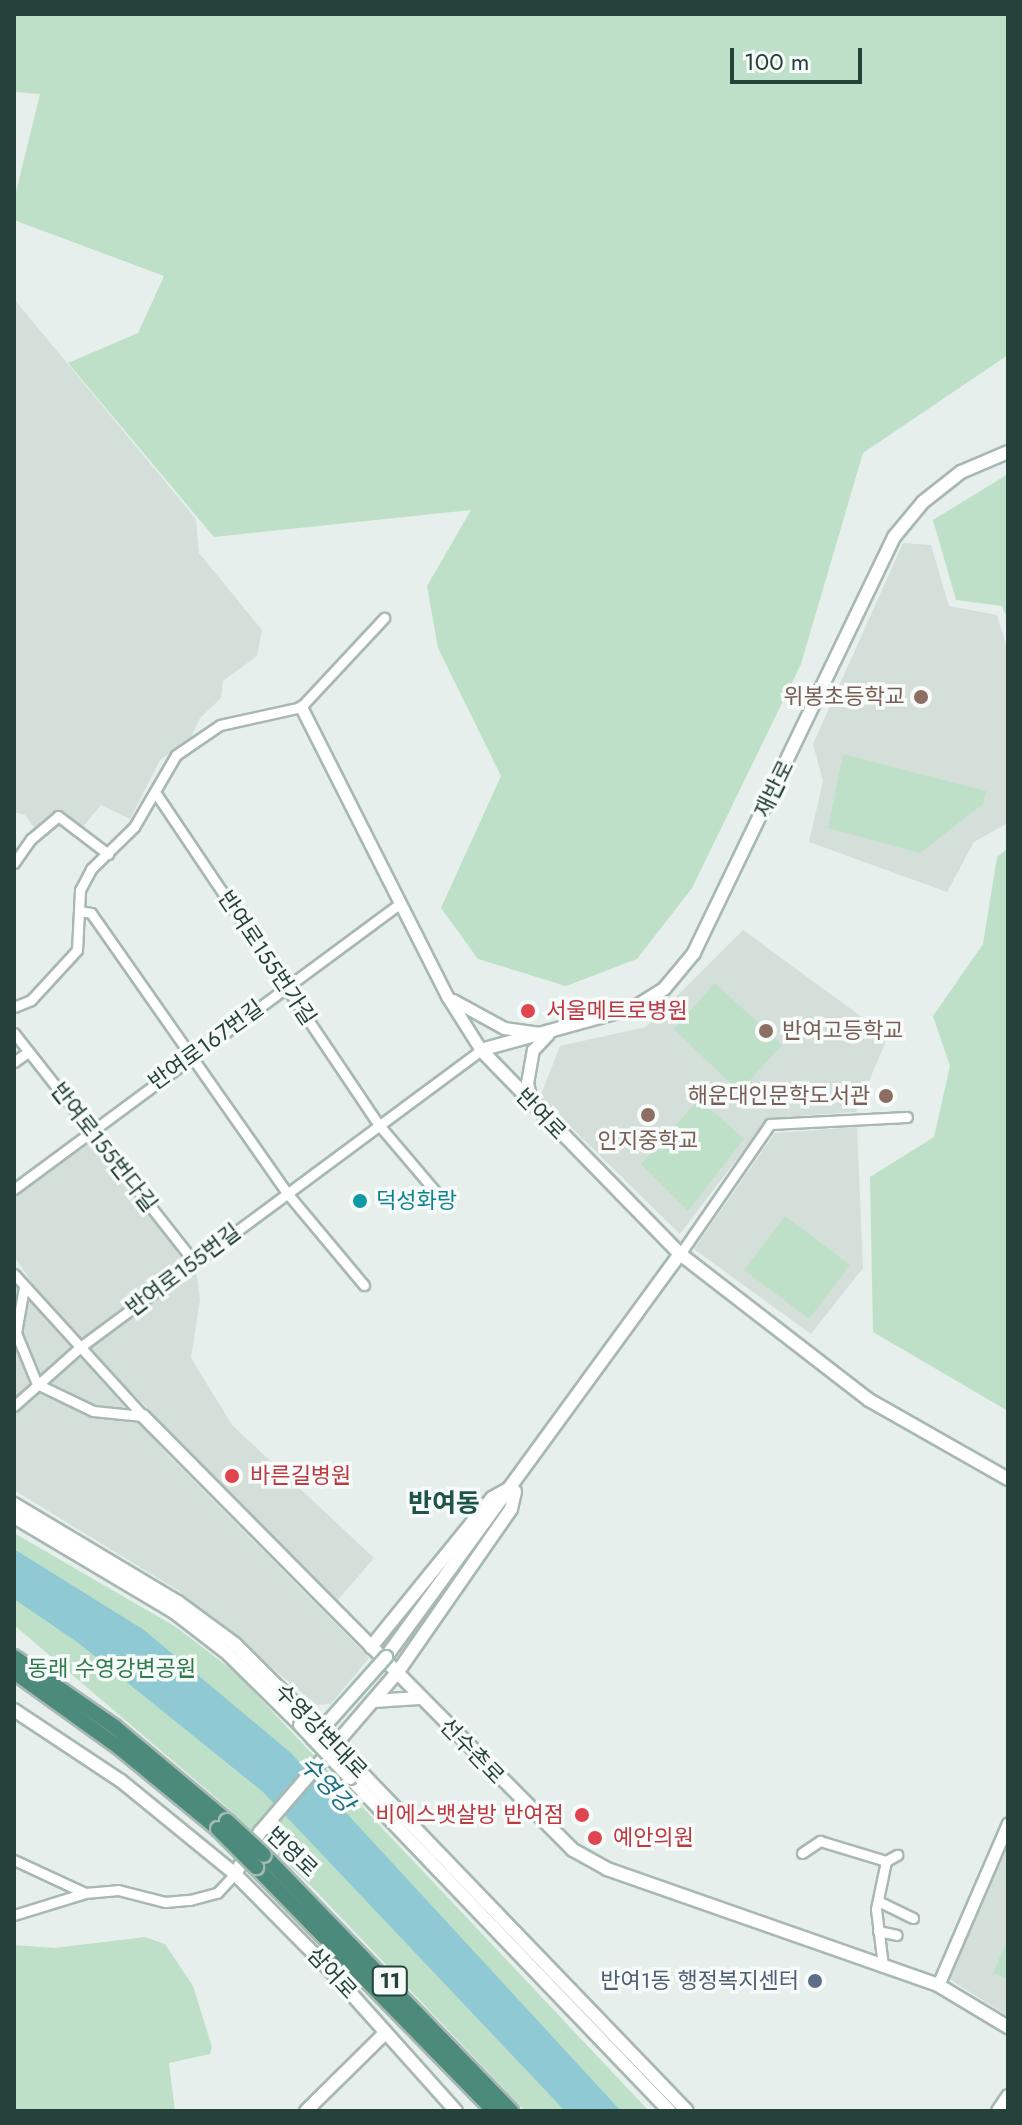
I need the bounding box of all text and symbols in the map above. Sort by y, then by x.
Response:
scale bar [734,32,866,82]
text: 100 m [744,44,810,79]
place label: 위봉초등학교 [784,684,905,710]
marker: 위봉초등학교 [912,688,930,706]
street label: 재반로 [749,756,799,822]
street label: 반여로155번가길 [212,886,322,1030]
street label: 반여로167번길 [144,995,268,1095]
place label: 서울메트로병원 [546,998,688,1024]
marker: 서울메트로병원 [517,1000,539,1022]
place label: 반여고등학교 [782,1018,903,1044]
marker: 반여고등학교 [757,1022,775,1040]
street label: 반여로155번다길 [46,1077,162,1217]
street label: 반여로 [510,1083,572,1145]
place label: 해운대인문학도서관 [688,1083,870,1109]
marker: 해운대인문학도서관 [877,1087,895,1105]
marker: 인지중학교 [639,1106,657,1124]
place label: 인지중학교 [597,1128,699,1154]
place label: 덕성화랑 [376,1188,457,1214]
marker: 덕성화랑 [351,1192,369,1210]
street label: 반여로155번길 [121,1219,245,1321]
place label: 바른길병원 [250,1463,351,1489]
marker: 바른길병원 [221,1465,243,1487]
district label: 반여동 [408,1488,480,1520]
park label: 동래 수영강변공원 [28,1656,196,1682]
street label: 수영강변대로 [269,1678,373,1784]
street label: 선수촌로 [434,1713,510,1789]
water label: 수영강 [294,1750,360,1818]
place label: 비에스뱃살방 반여점 [375,1802,564,1828]
marker: 비에스뱃살방 반여점 [571,1804,593,1826]
street label: 번영로 [261,1821,323,1883]
place label: 예안의원 [613,1825,694,1851]
marker: 예안의원 [584,1827,606,1849]
street label: 삼어로 [302,1942,362,2004]
road number: 11 [370,1965,410,1997]
place label: 반여1동 행정복지센터 [600,1968,799,1994]
marker: 반여1동 행정복지센터 [806,1972,824,1990]

